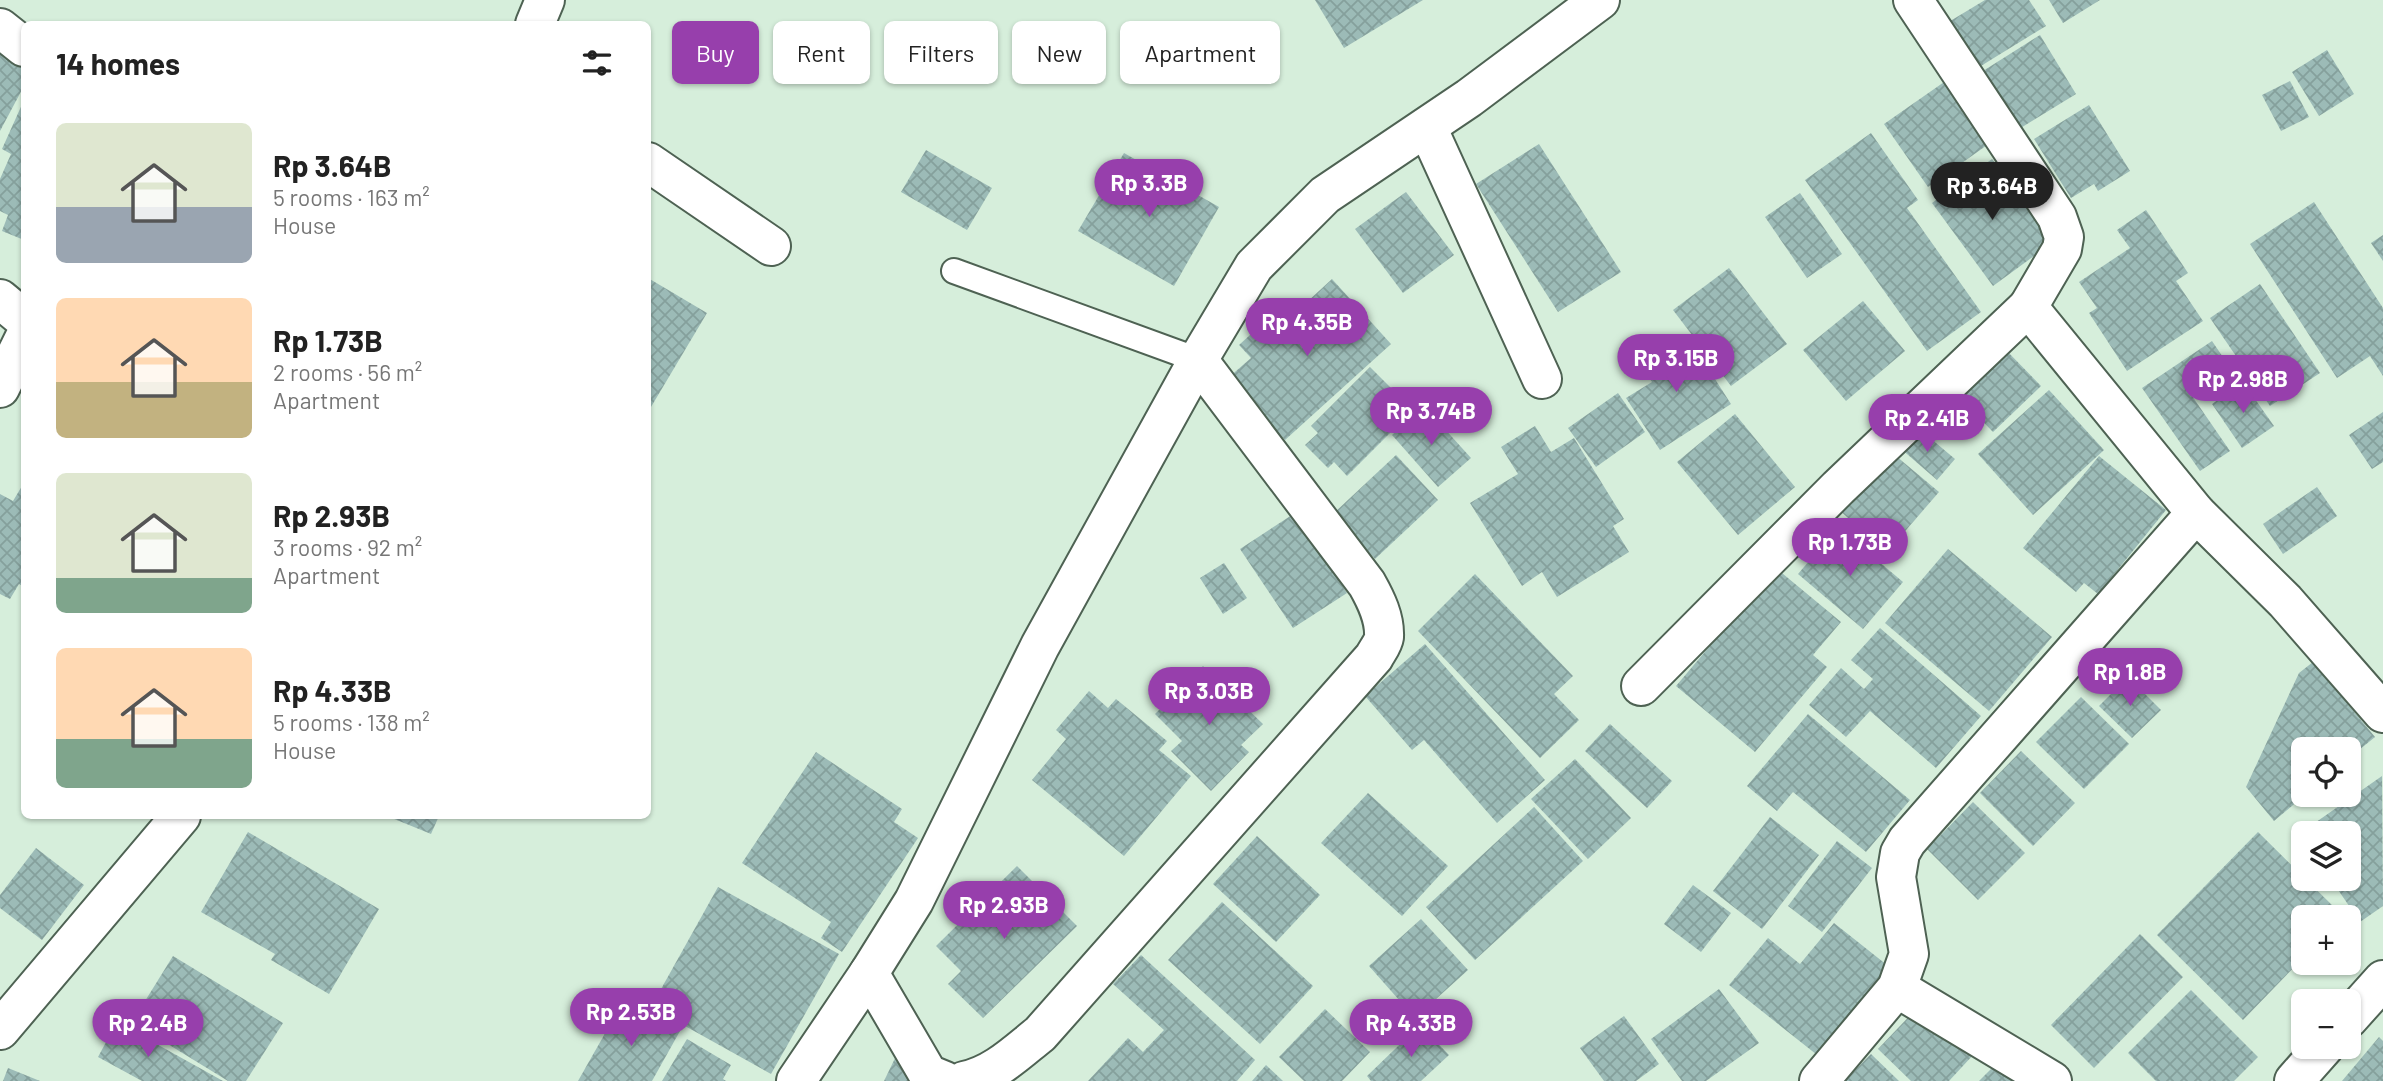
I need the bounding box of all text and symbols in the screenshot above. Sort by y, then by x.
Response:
chip: Buy [672,21,759,84]
chip: Rent [773,21,870,84]
chip: Filters [884,21,998,84]
chip: New [1012,21,1106,84]
chip: Apartment [1120,21,1280,84]
icon: filters [578,44,616,82]
text: 14 homes [56,45,180,81]
text: Rp 3.64B [273,147,392,183]
icon: home [112,151,196,235]
pin: Rp 3.3B [1084,160,1214,219]
pin: Rp 3.64B [1920,162,2064,222]
text: Rp 3.3B [1110,168,1188,196]
text: Rp 3.64B [1947,171,2037,199]
text: 5 rooms · 163 m² [273,183,430,211]
text: House [273,211,336,239]
pin: Rp 4.35B [1235,298,1379,358]
text: Rp 4.35B [1262,307,1353,335]
text: Rp 1.73B [273,322,383,358]
icon: home [112,326,196,410]
pin: Rp 3.15B [1604,334,1748,394]
text: Rp 3.15B [1633,343,1719,371]
pin: Rp 2.98B [2171,356,2315,415]
text: 2 rooms · 56 m² [273,358,422,386]
text: Rp 2.98B [2198,364,2288,392]
text: Apartment [273,386,380,414]
pin: Rp 3.74B [1359,388,1503,447]
pin: Rp 2.41B [1855,394,1999,454]
text: Rp 3.74B [1386,396,1476,424]
text: Rp 2.41B [1885,403,1970,431]
text: Rp 2.93B [273,497,390,533]
icon: home [112,501,196,585]
pin: Rp 1.73B [1778,518,1922,578]
text: Rp 1.73B [1808,527,1892,555]
text: 3 rooms · 92 m² [273,533,422,561]
text: Apartment [273,561,380,589]
pin: Rp 1.8B [2065,648,2195,708]
text: Rp 1.8B [2094,657,2166,685]
pin: Rp 3.03B [1137,668,1281,727]
text: Rp 4.33B [273,672,392,708]
icon: home [112,676,196,760]
text: Rp 3.03B [1164,676,1254,704]
text: 5 rooms · 138 m² [273,708,430,736]
text: House [273,736,336,764]
map controls [2291,737,2361,1059]
button: locate [2291,737,2361,807]
button: layers [2291,821,2361,891]
pin: Rp 2.93B [932,881,1076,941]
text: Rp 2.93B [959,890,1049,918]
button: + [2291,905,2361,975]
pin: Rp 2.53B [559,988,703,1048]
button: − [2291,989,2361,1059]
text: Rp 2.53B [586,997,676,1025]
pin: Rp 2.4B [83,1000,213,1059]
pin: Rp 4.33B [1339,1000,1483,1059]
text: Rp 2.4B [108,1008,188,1036]
text: Rp 4.33B [1365,1008,1457,1036]

